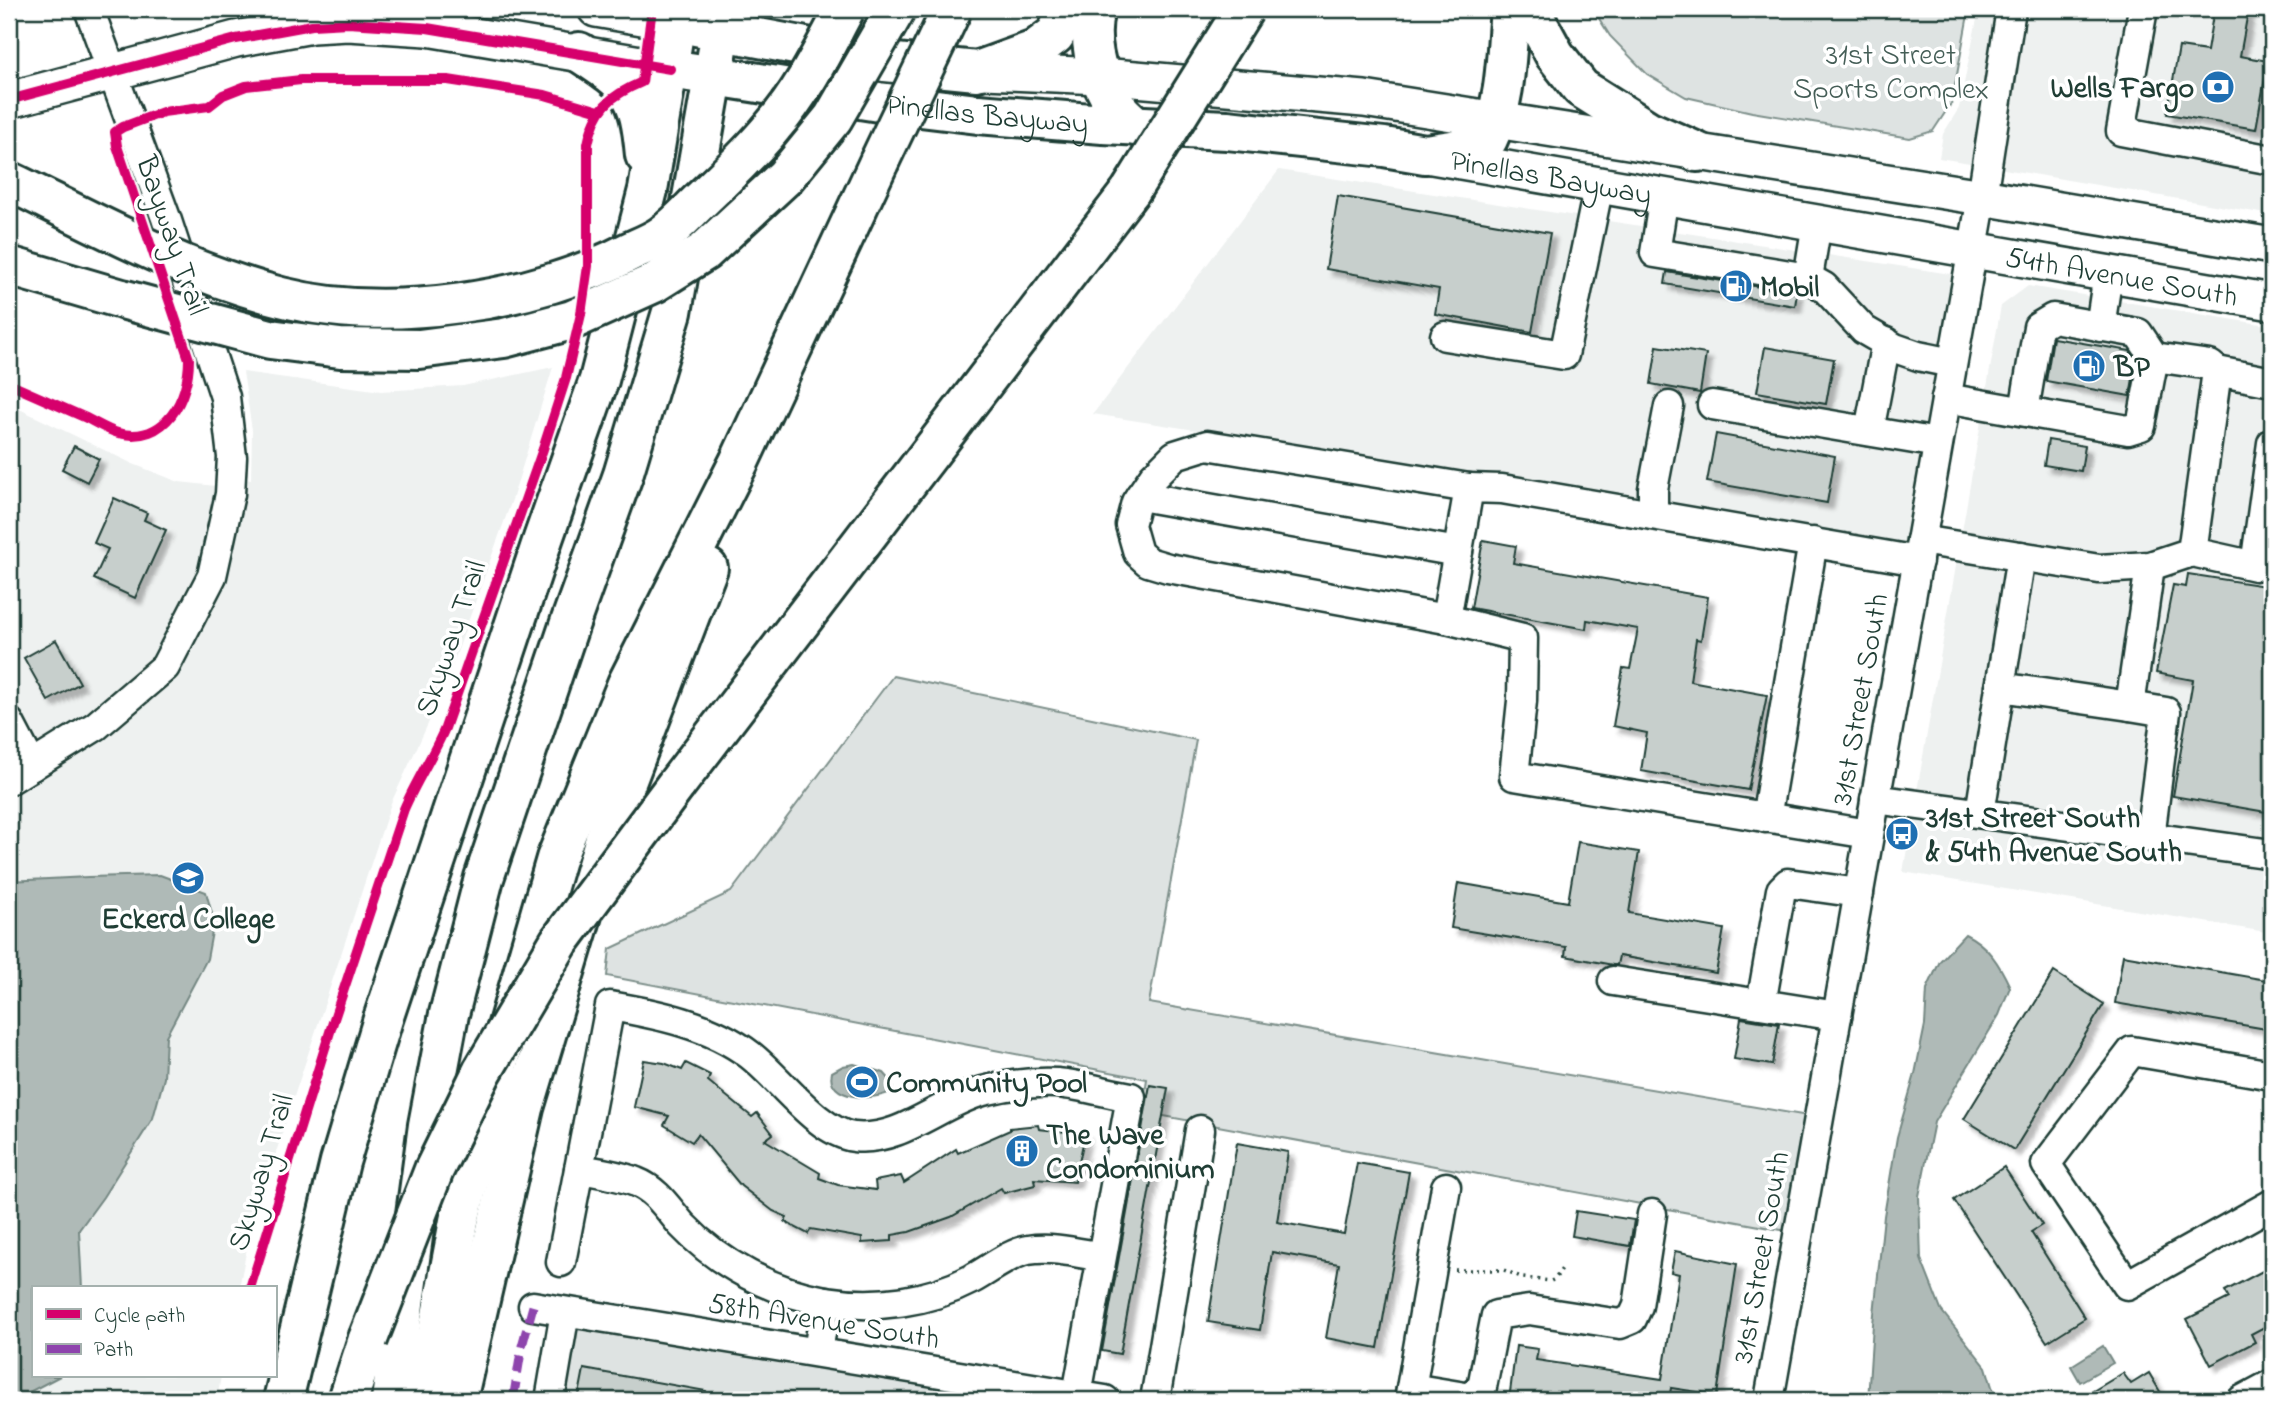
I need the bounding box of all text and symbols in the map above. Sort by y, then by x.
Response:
park label: 31st Street Sports Complex [1793,35,1989,113]
place label: Wells Fargo [2050,68,2194,113]
bank icon: Wells Fargo [2199,68,2237,106]
street label: Pinellas Bayway [883,84,1090,148]
street label: Pinellas Bayway [1446,141,1655,219]
street label: Bayway Trail [122,149,218,322]
street label: 54th Avenue South [2002,237,2241,321]
fuel station icon: Mobil [1717,267,1755,305]
place label: Mobil [1760,267,1819,311]
fuel station icon: BP [2070,347,2108,385]
place label: BP [2112,347,2150,391]
street label: Skyway Trail [406,555,500,723]
street label: 31st Street South [1822,590,1902,809]
place label: 31st Street South & 54th Avenue South [1925,798,2182,876]
bus stop icon: 31st Street South & 54th Avenue South [1883,815,1921,853]
school or university icon: Eckerd College [169,859,207,897]
place label: Eckerd College [101,899,276,944]
sports icon: Community Pool [843,1063,881,1101]
place label: Community Pool [886,1063,1087,1107]
street label: Skyway Trail [218,1089,308,1257]
place label: The Wave Condominium [1046,1115,1215,1193]
building icon: The Wave Condominium [1003,1132,1041,1170]
street label: 31st Street South [1723,1148,1803,1367]
street label: 58th Avenue South [705,1283,942,1363]
legend [32,1286,276,1378]
text: Cycle path [94,1302,185,1334]
text: Path [94,1336,133,1366]

